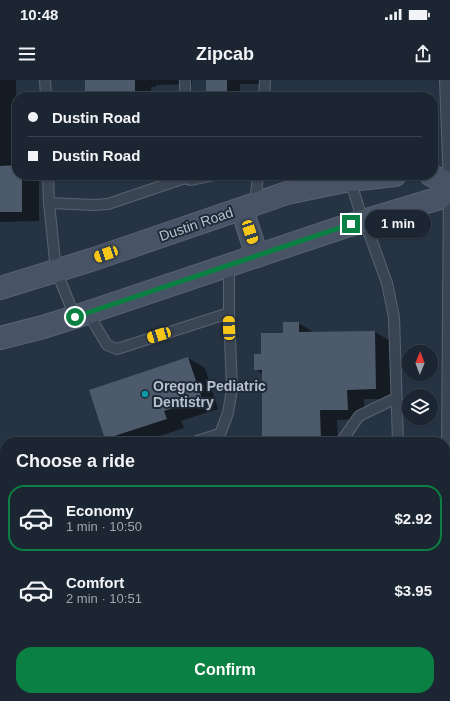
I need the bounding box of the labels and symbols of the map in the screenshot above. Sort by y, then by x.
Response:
street label: Dustin Road [157,204,235,244]
callout: 1 min [365,210,431,238]
route end [342,215,360,233]
car [241,219,259,245]
car [93,244,119,264]
route start [66,308,84,326]
car [223,316,235,340]
car [146,326,172,344]
north arrow [402,345,438,381]
place label: Oregon Pediatric Dentistry [153,378,266,410]
marker: Oregon Pediatric Dentistry [140,389,150,399]

